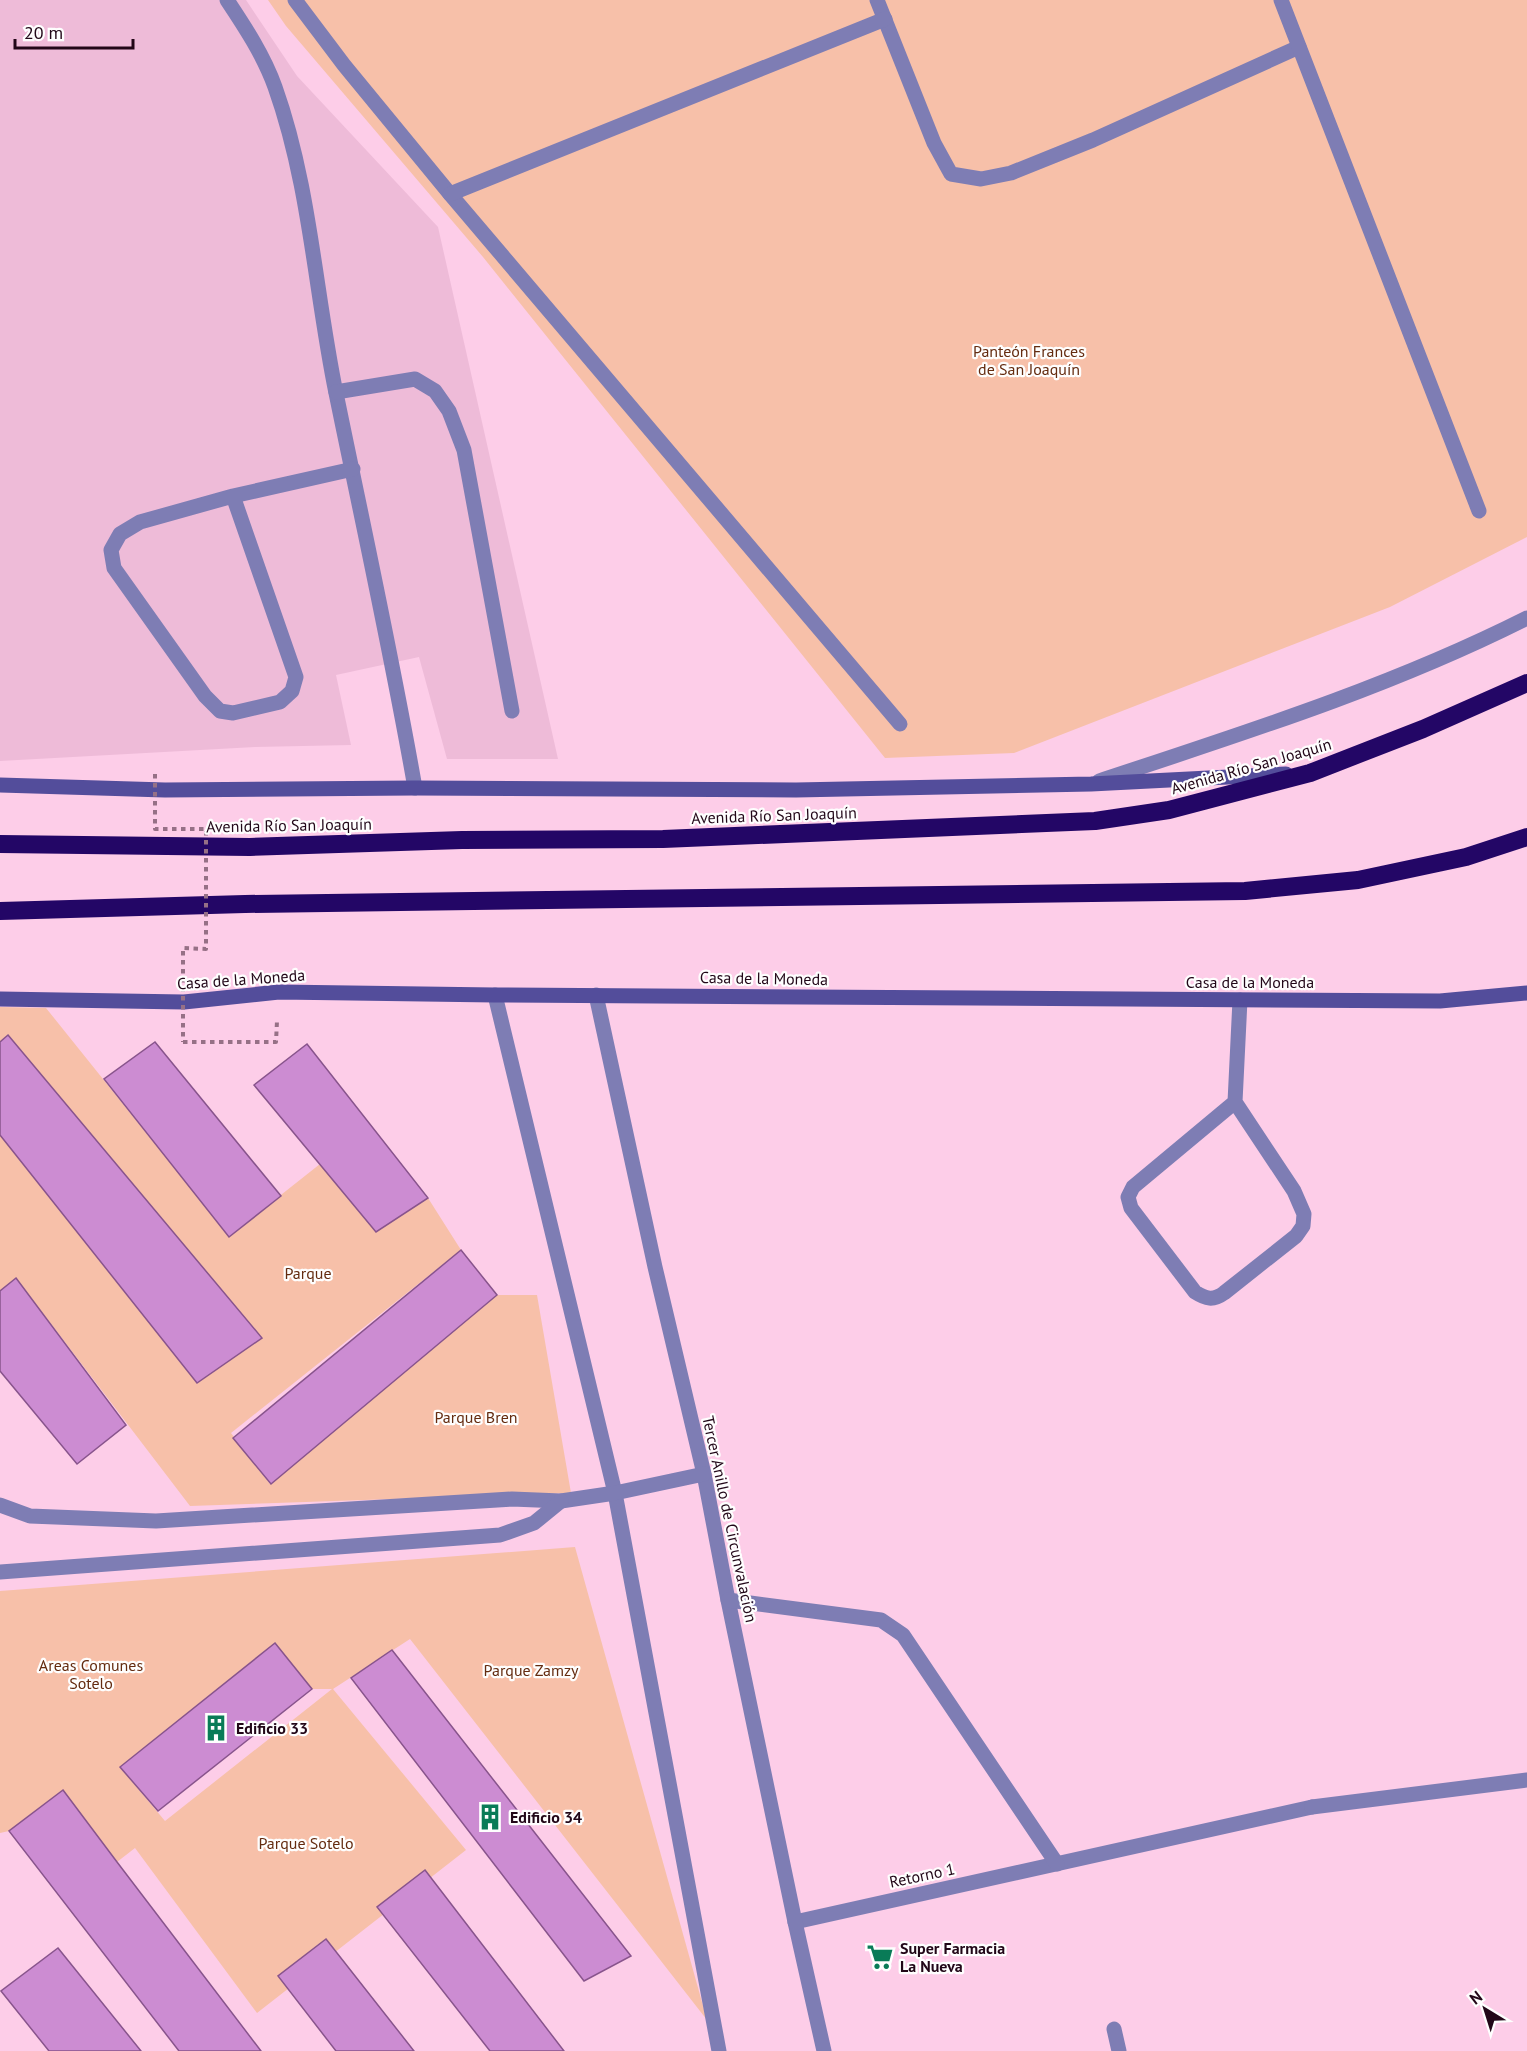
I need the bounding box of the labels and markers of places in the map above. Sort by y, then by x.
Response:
building icon: Edificio 33 [201,1713,231,1743]
place label: Edificio 33 [236,1718,308,1738]
building icon: Edificio 34 [475,1802,505,1832]
place label: Edificio 34 [510,1807,582,1827]
place label: Super Farmacia La Nueva [900,1938,1005,1976]
supermarket icon: Super Farmacia La Nueva [865,1942,895,1972]

